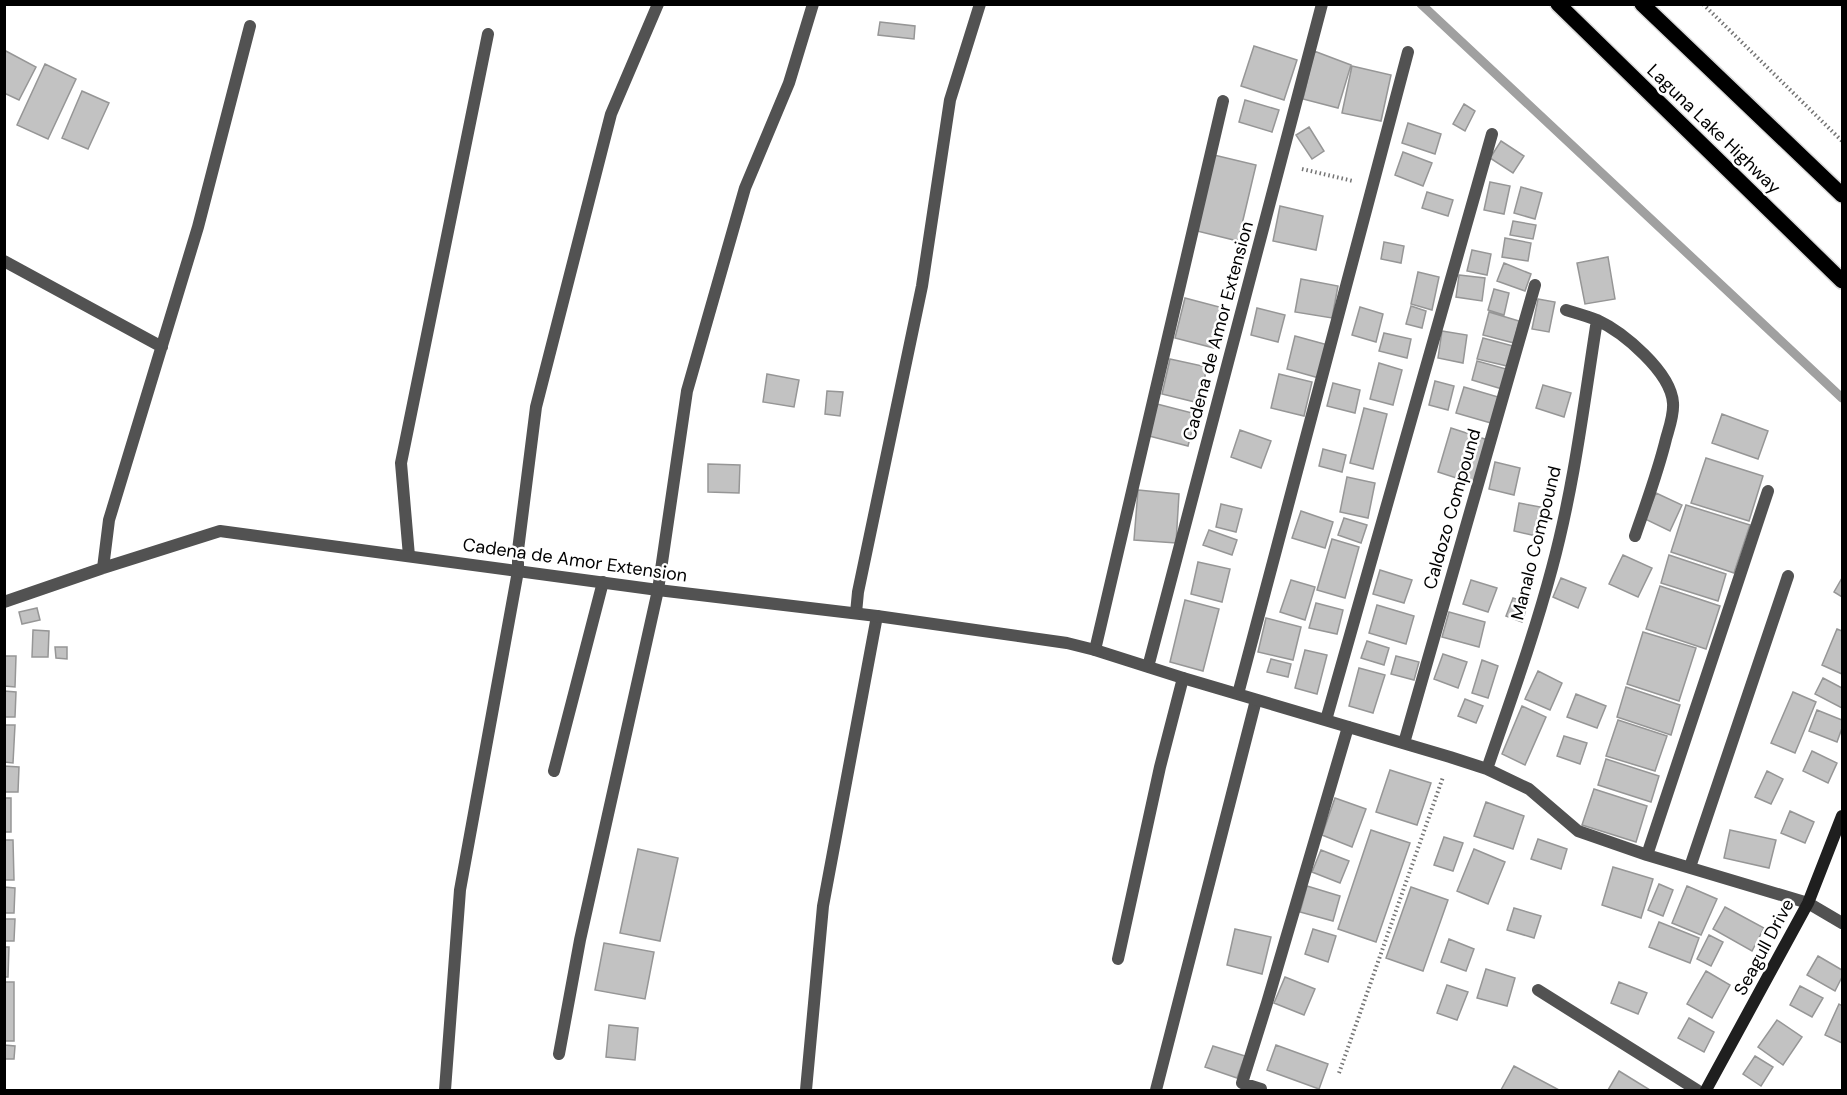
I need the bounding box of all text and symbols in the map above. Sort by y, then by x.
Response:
street label: Laguna Lake Highway [1642,59,1786,199]
street label: Cadena de Amor Extension [1177,219,1259,443]
street label: Caldozo Compound [1418,426,1486,592]
street label: Manalo Compound [1505,463,1567,623]
street label: Cadena de Amor Extension [461,532,689,588]
street label: Seagull Drive [1728,894,1800,1000]

